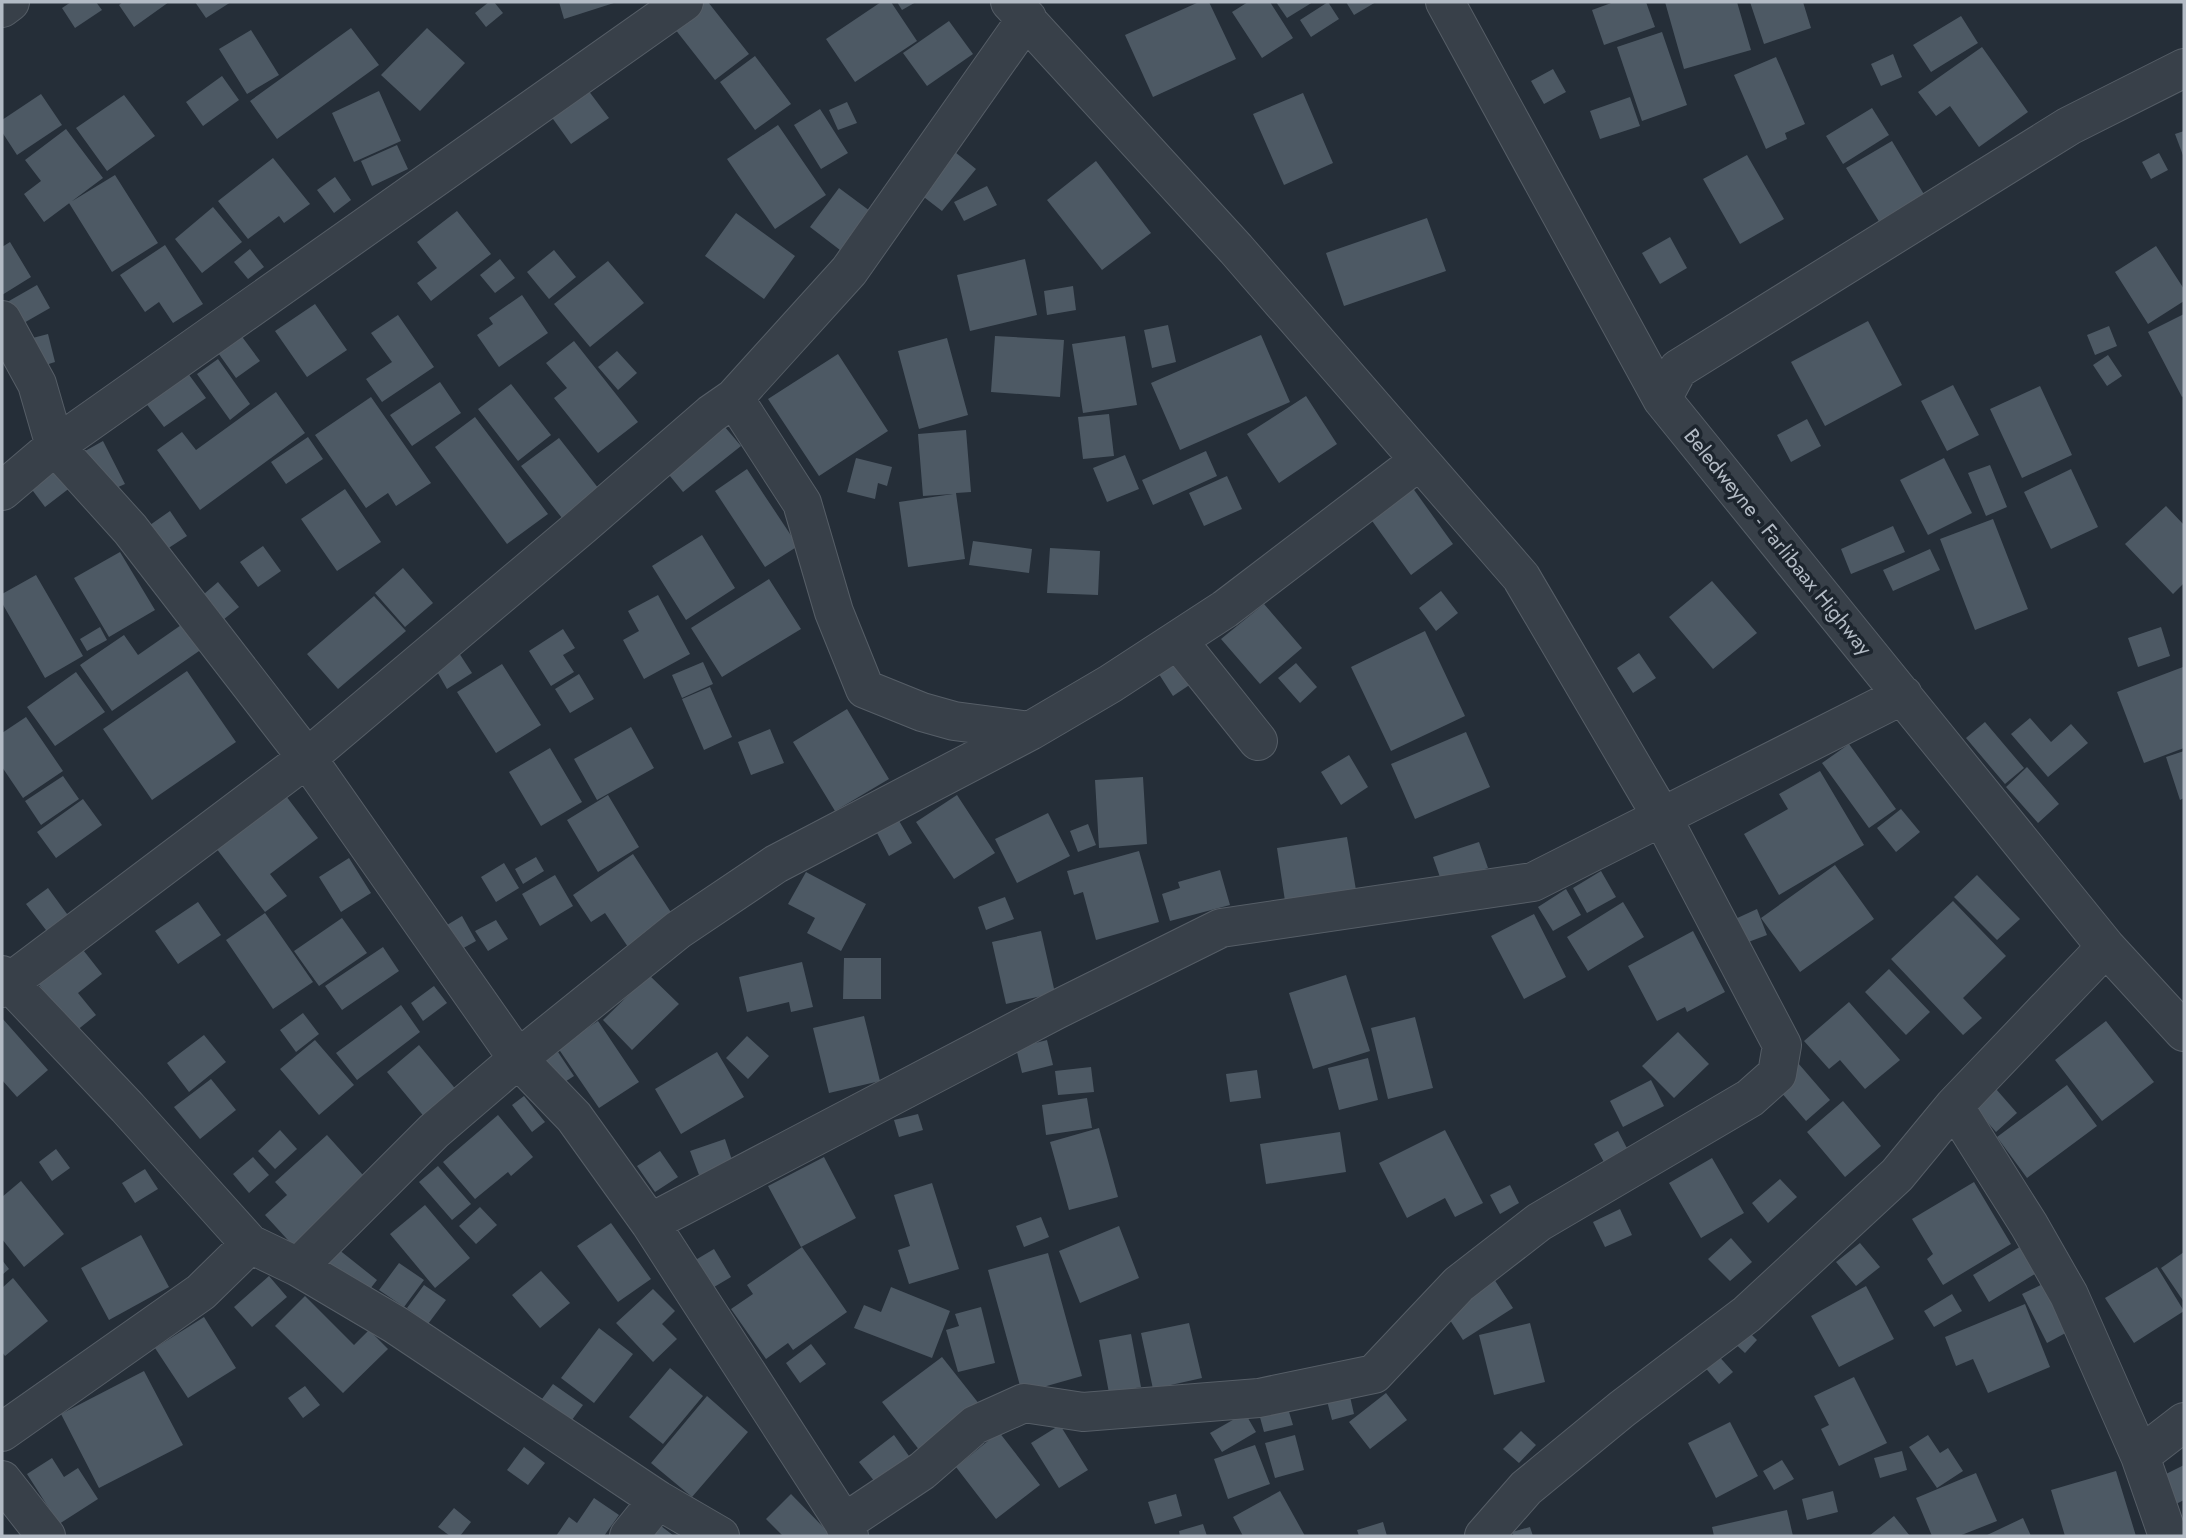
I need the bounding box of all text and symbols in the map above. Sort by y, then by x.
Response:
street label: Beledweyne - Farlibaax Highway [1677,422,1880,663]

